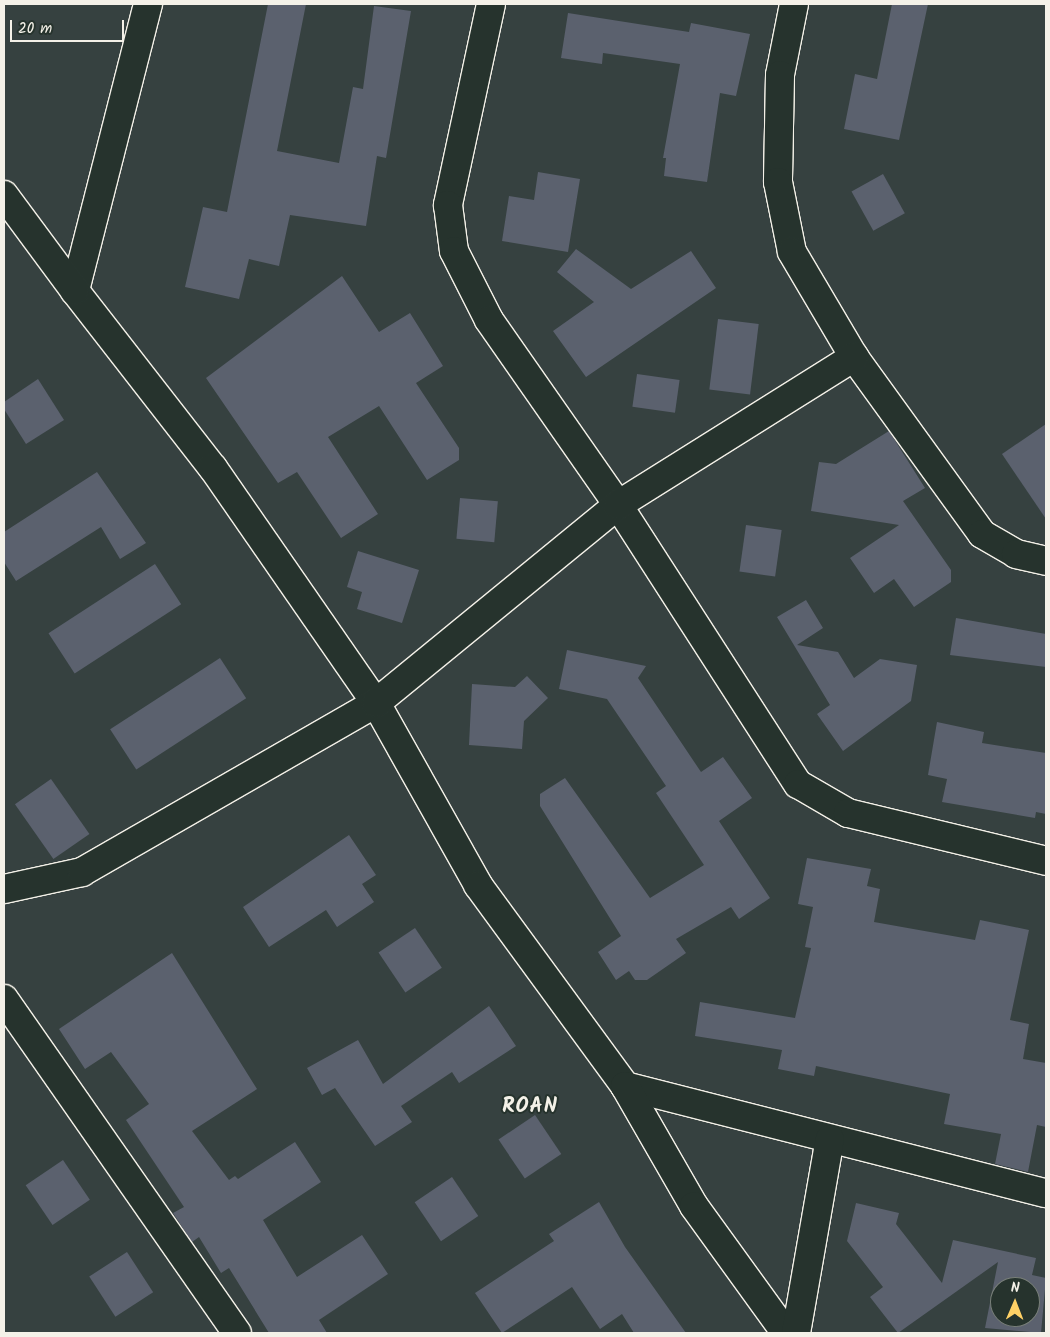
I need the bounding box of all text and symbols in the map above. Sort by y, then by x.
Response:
scale bar [12,10,126,42]
text: 20 m [18,17,52,41]
district label: ROAN [501,1094,559,1120]
north arrow [990,1277,1040,1327]
text: N [1011,1277,1020,1299]

